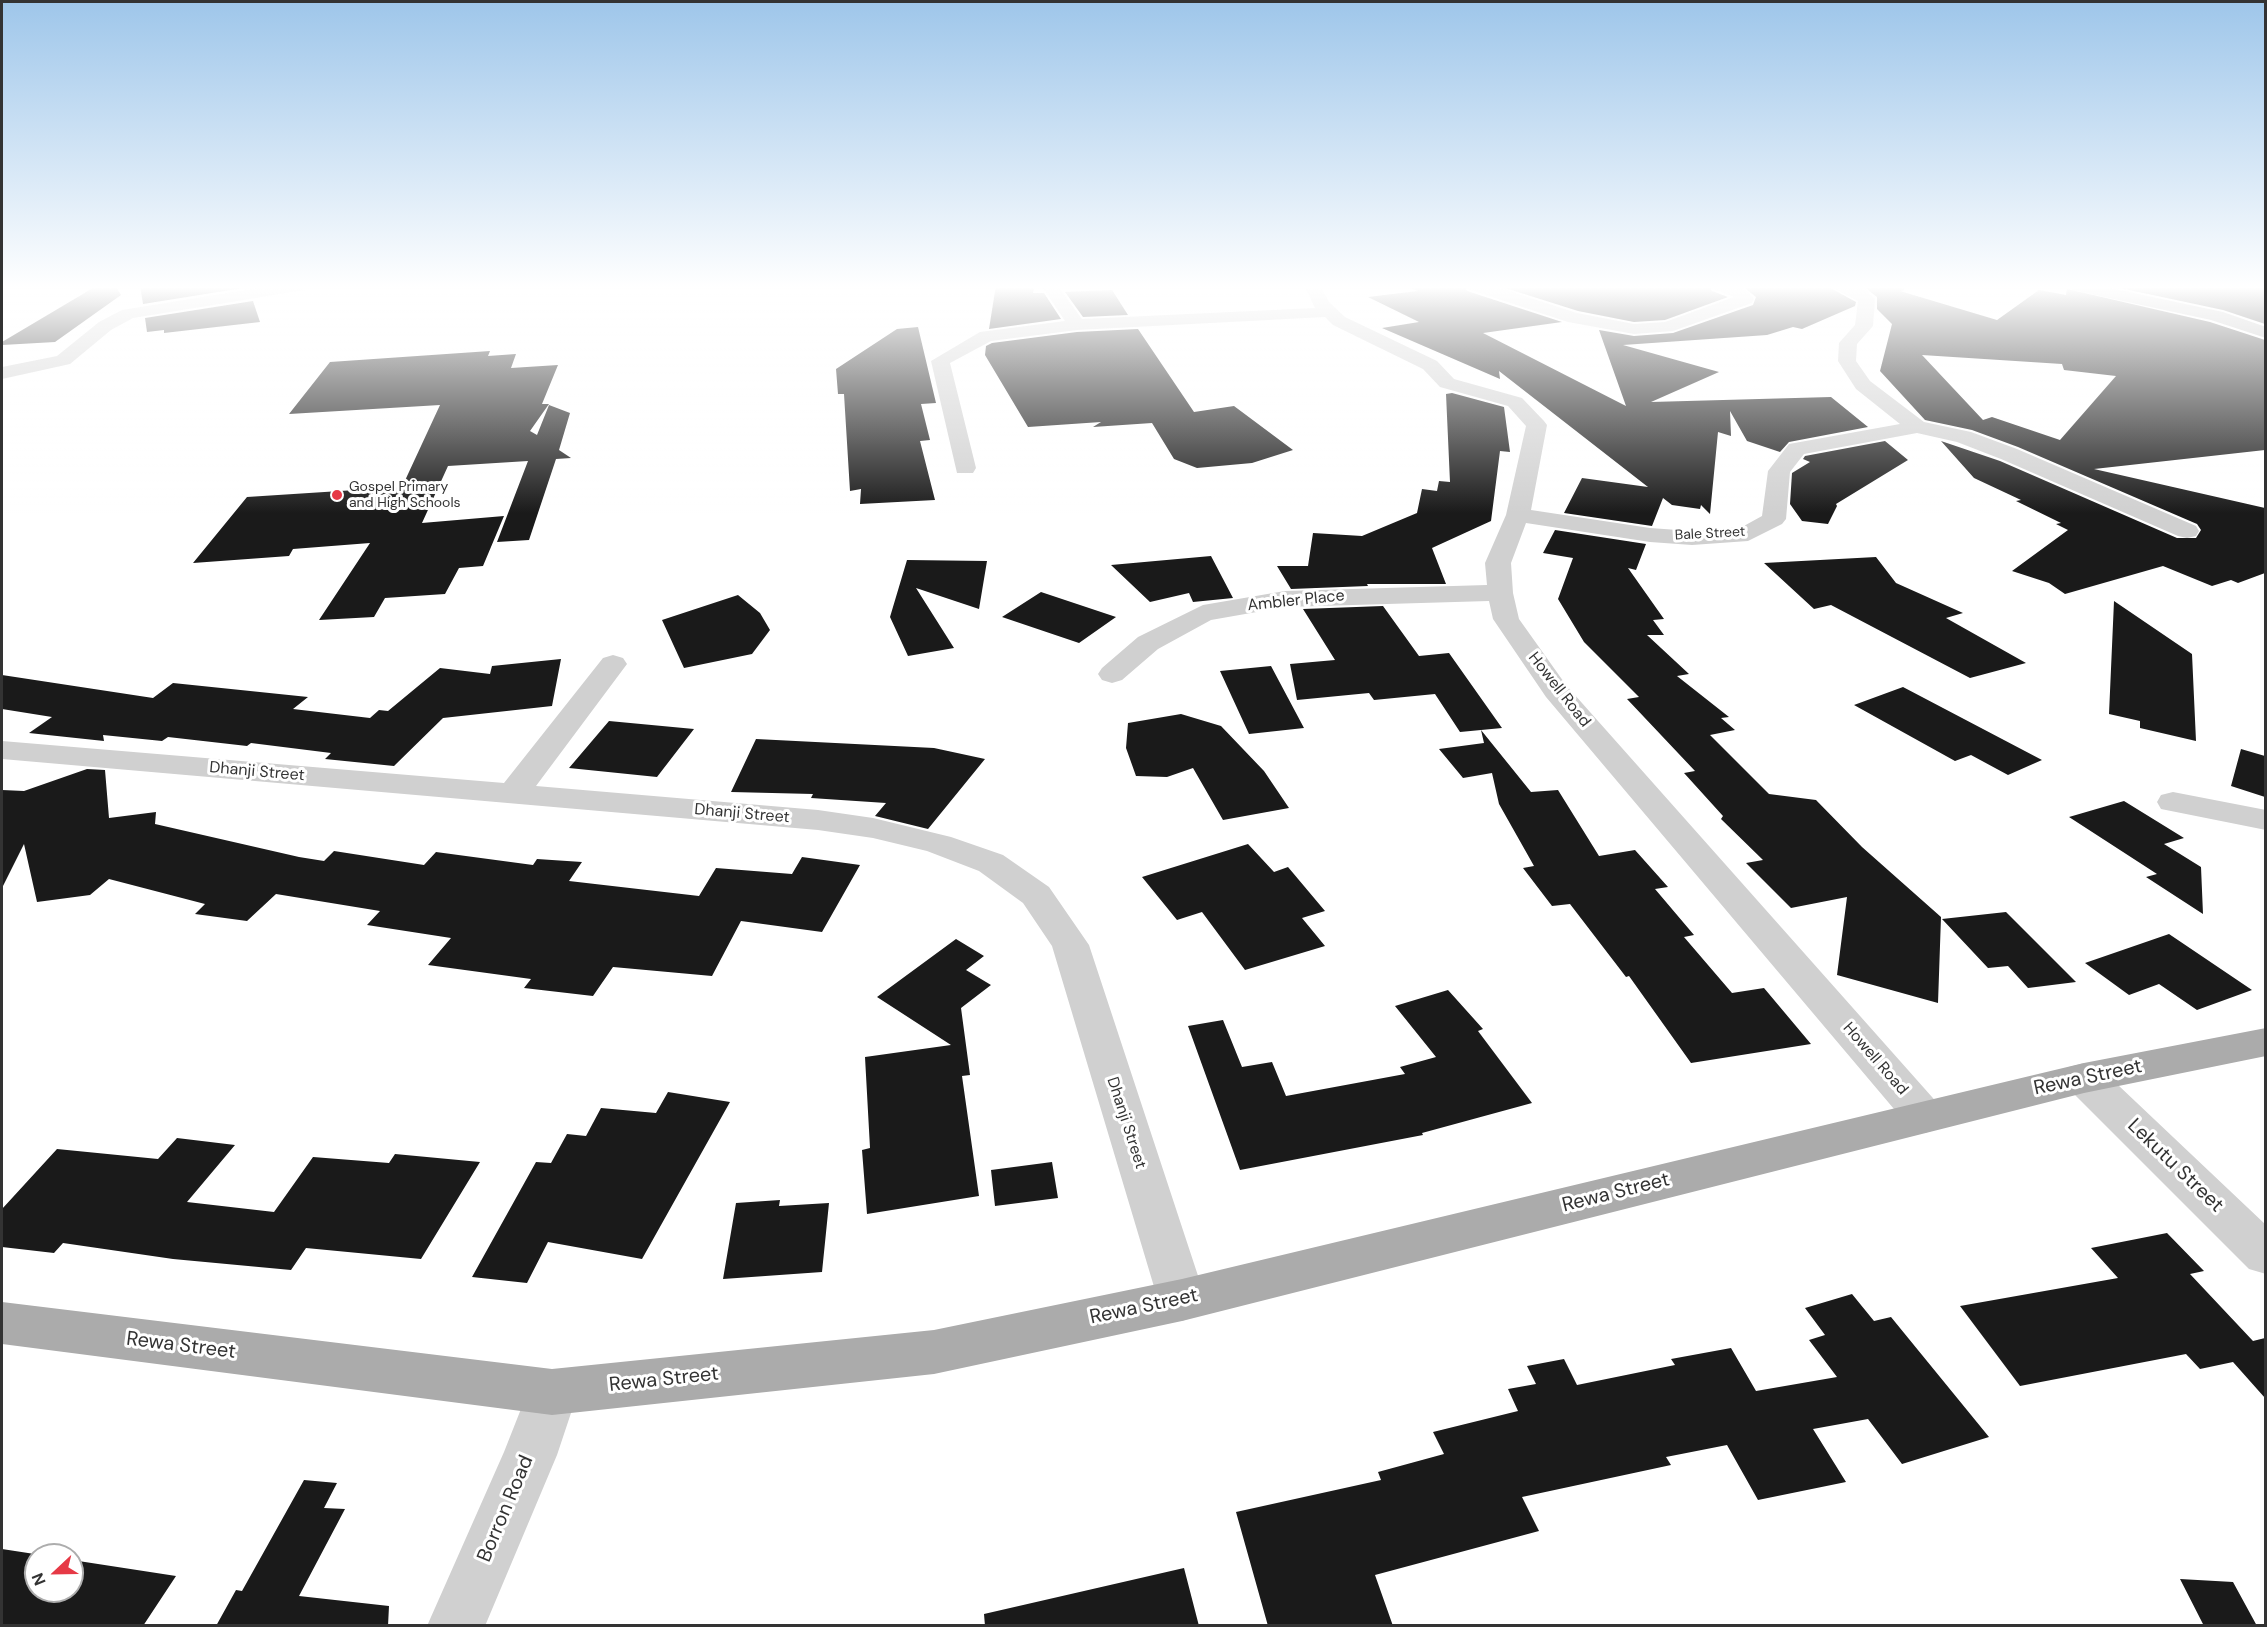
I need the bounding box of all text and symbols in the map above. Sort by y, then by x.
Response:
place label: Gospel Primary and High Schools [349,479,461,512]
marker: Gospel Primary and High Schools [330,488,344,502]
street label: Bale Street [1674,524,1746,544]
street label: Ambler Place [1247,586,1345,616]
street label: Howell Road [1524,649,1594,731]
street label: Dhanji Street [209,758,305,786]
street label: Dhanji Street [694,800,790,828]
street label: Howell Road [1838,1019,1912,1099]
street label: Rewa Street [2032,1055,2144,1101]
street label: Dhanji Street [1102,1075,1150,1171]
street label: Lekutu Street [2122,1114,2228,1218]
street label: Rewa Street [1560,1168,1672,1218]
street label: Rewa Street [1088,1284,1200,1330]
street label: Rewa Street [125,1327,237,1365]
street label: Rewa Street [608,1362,720,1398]
street label: Borron Road [473,1452,539,1566]
north arrow [24,1543,84,1603]
text: N [27,1570,51,1589]

